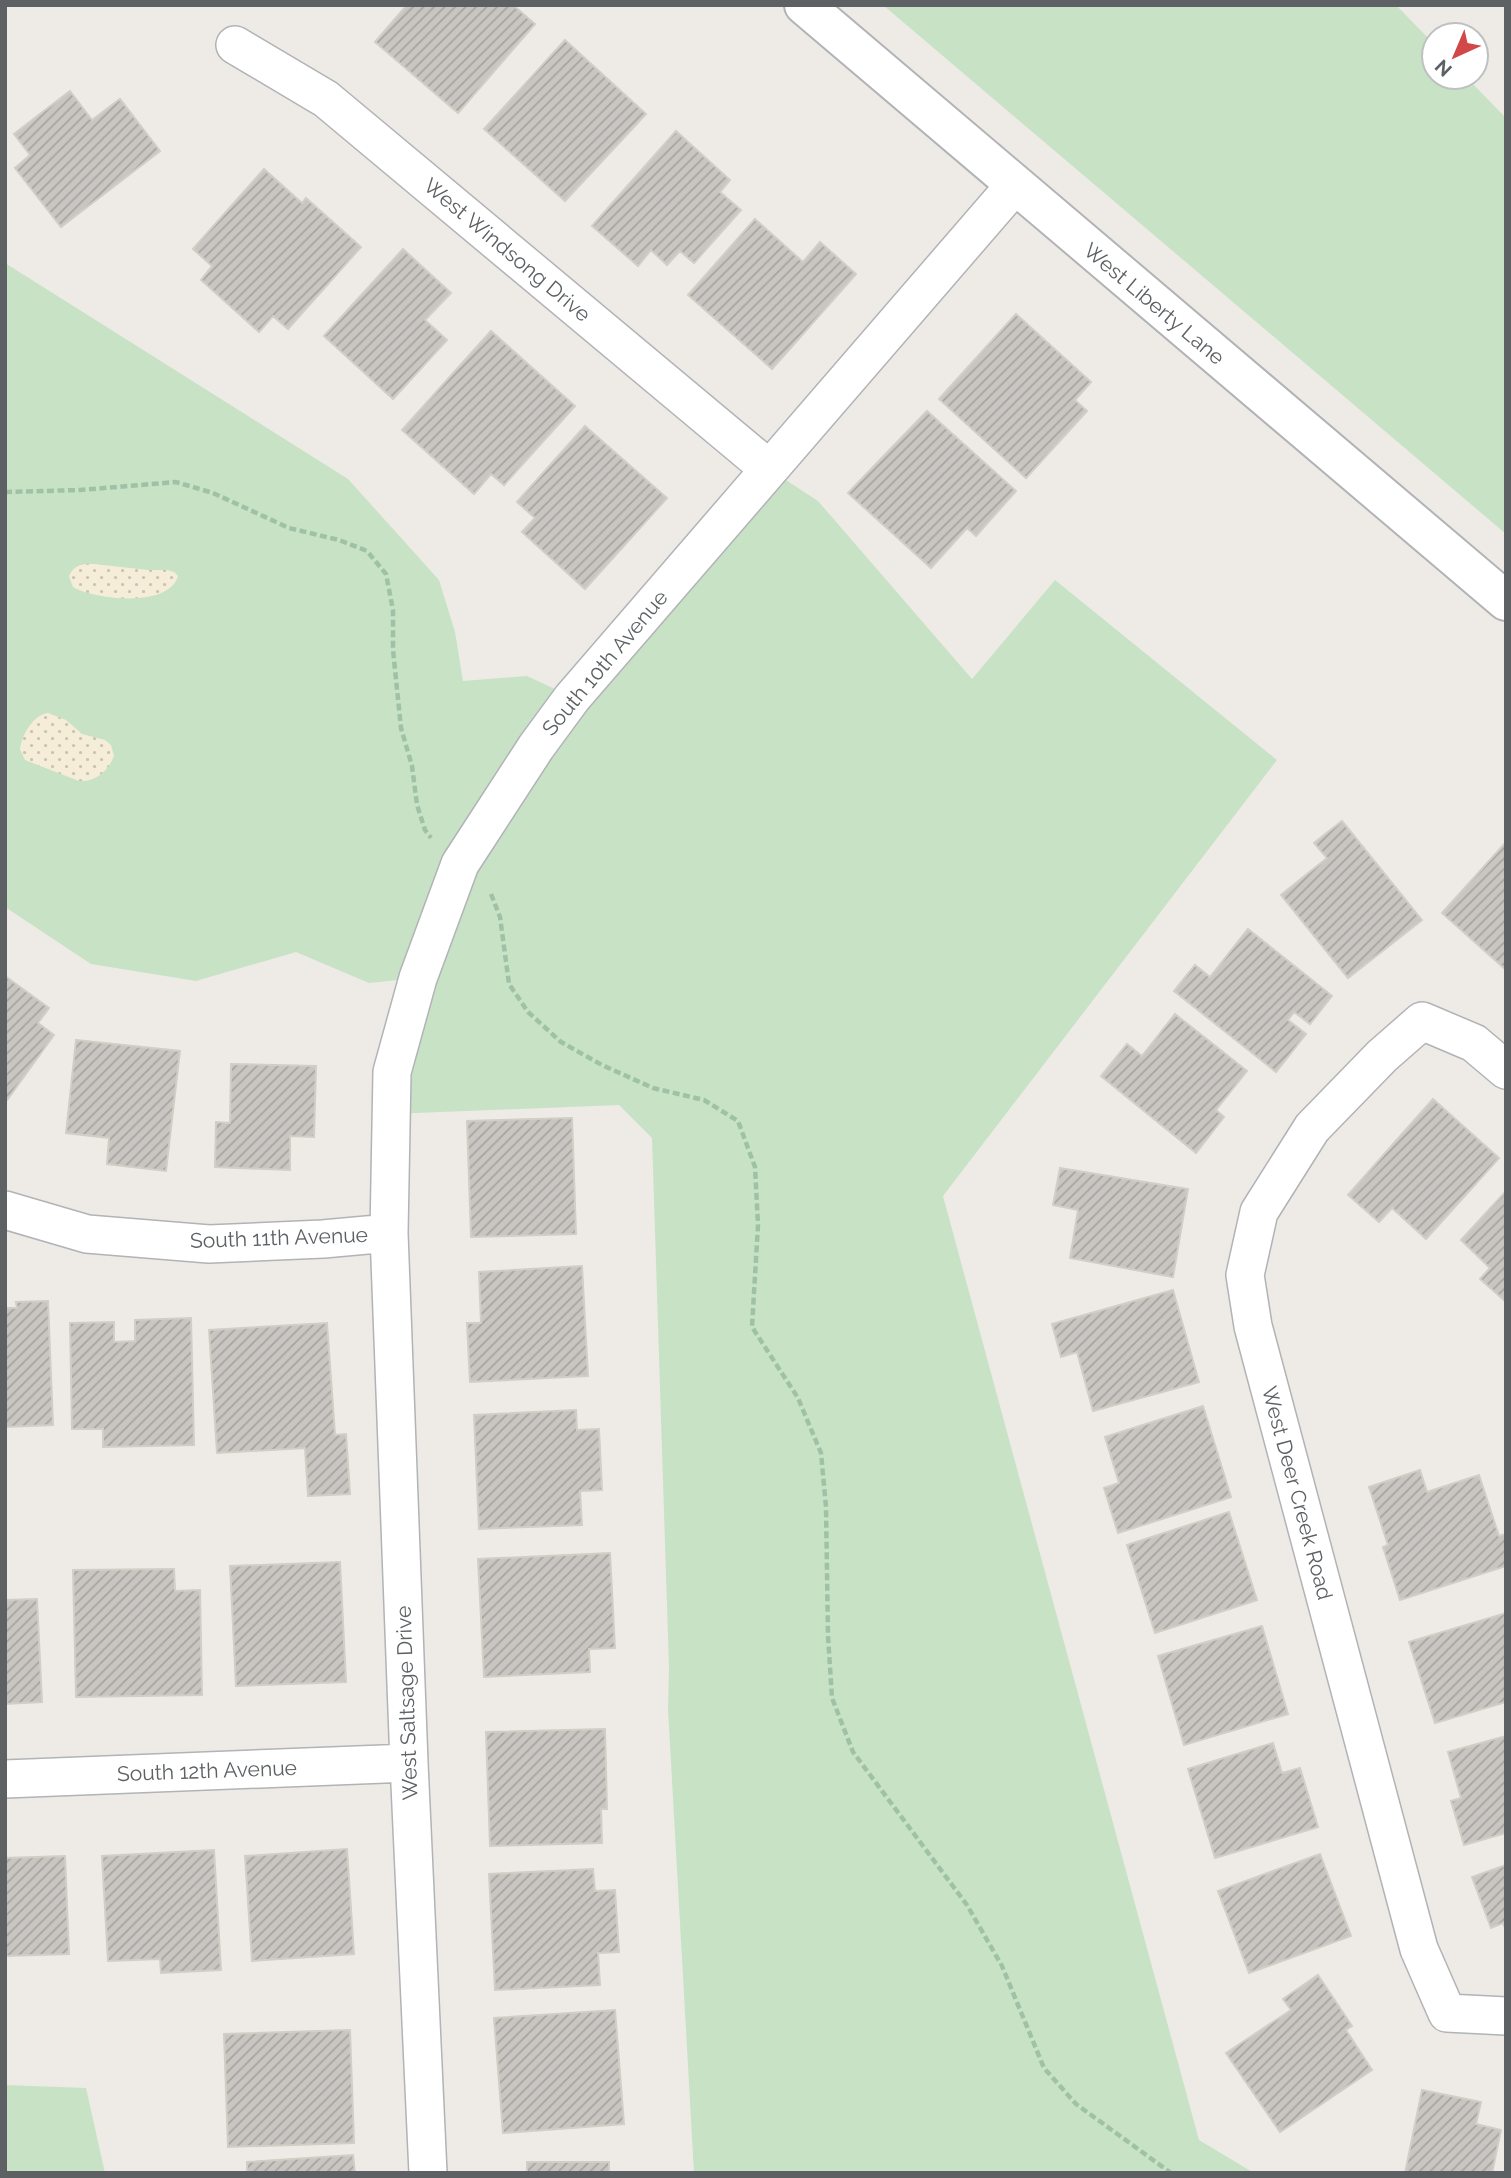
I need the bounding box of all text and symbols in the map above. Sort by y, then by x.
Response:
north arrow [1420,21,1490,91]
text: N [1430,55,1456,81]
street label: West Windsong Drive [419,173,596,327]
street label: West Liberty Lane [1079,237,1230,370]
street label: South 10th Avenue [537,585,673,740]
street label: South 11th Avenue [190,1222,368,1253]
street label: West Deer Creek Road [1257,1383,1338,1602]
street label: West Saltsage Drive [391,1605,422,1801]
street label: South 12th Avenue [117,1755,297,1786]

